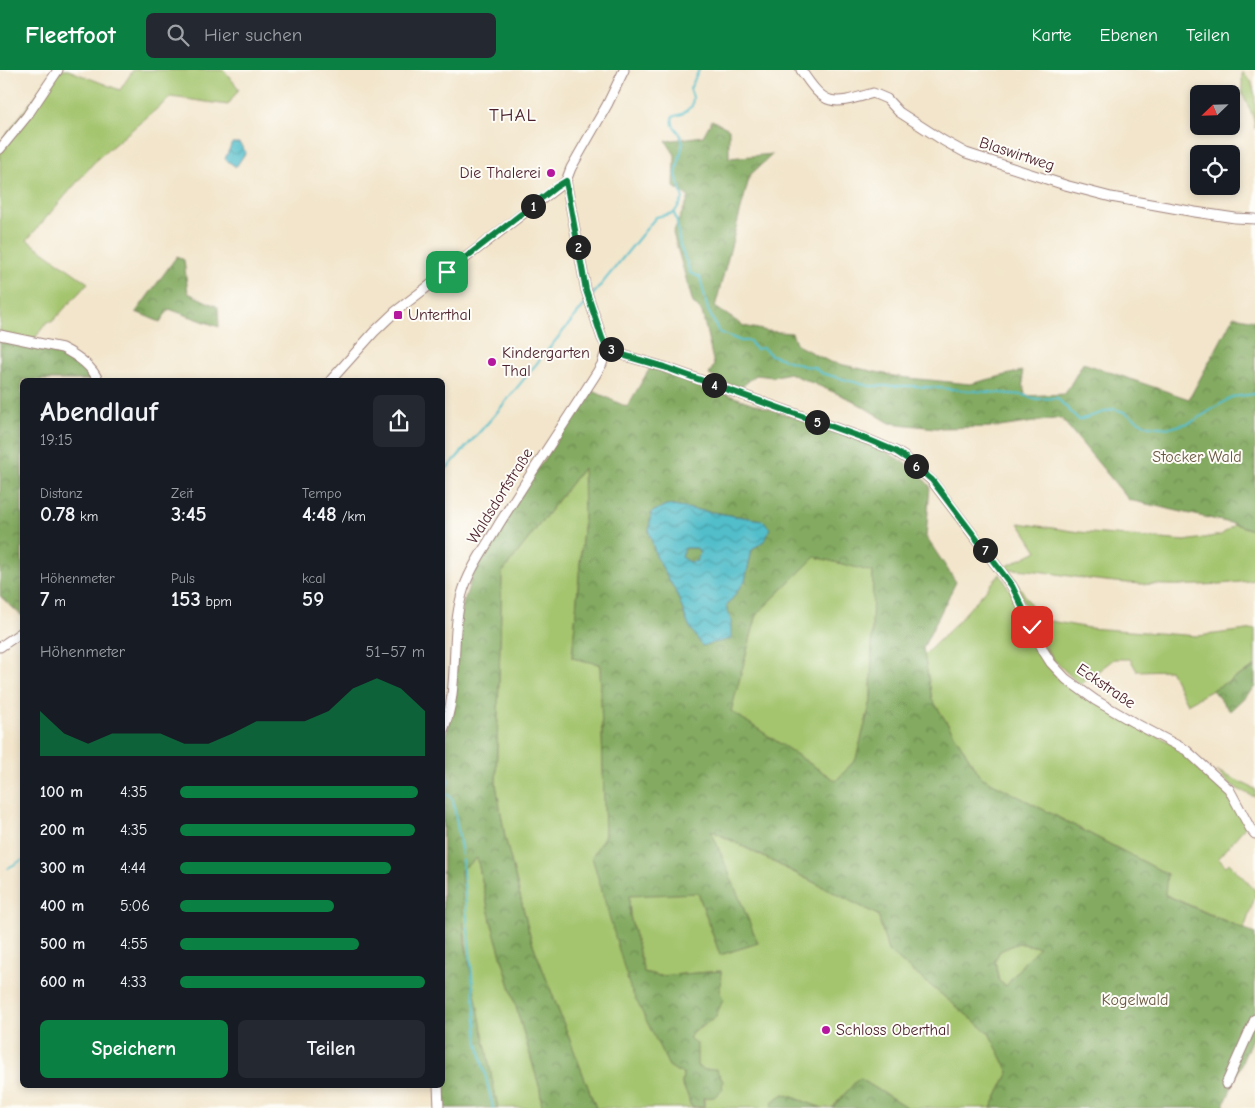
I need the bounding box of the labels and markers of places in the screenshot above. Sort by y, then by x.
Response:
place label: Die Thalerei [460,164,541,182]
marker: Die Thalerei [545,167,557,179]
pin: 1 [520,194,546,218]
pin: 2 [566,234,590,260]
pin [426,251,468,293]
place label: Unterthal [408,306,471,324]
marker: Unterthal [392,309,404,321]
pin: 3 [598,336,624,362]
place label: Kindergarten Thal [502,344,590,380]
marker: Kindergarten Thal [486,356,498,368]
pin: 4 [702,372,726,398]
pin: 5 [804,410,830,434]
pin: 6 [904,454,928,478]
pin: 7 [972,538,998,562]
pin [1011,606,1053,648]
place label: Schloss Oberthal [836,1021,950,1039]
marker: Schloss Oberthal [820,1024,832,1036]

